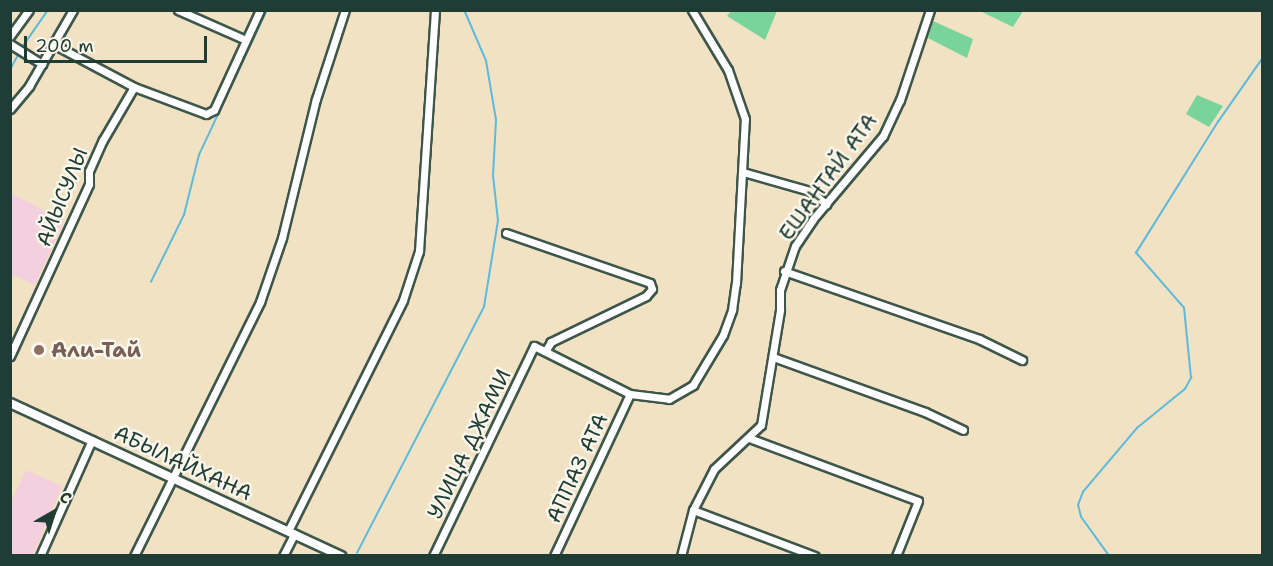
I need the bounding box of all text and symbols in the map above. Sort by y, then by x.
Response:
scale bar [27,24,210,62]
text: 200 m [35,34,94,58]
street label: ЕШАНТАЙ АТА [774,109,882,245]
street label: АЙЫСУЛЫ [31,144,93,250]
place label: Али-Тай [51,337,141,363]
marker: Али-Тай [32,343,46,357]
street label: УЛИЦА ДЖАМИ [422,365,516,523]
street label: АППАЗ АТА [541,409,613,527]
street label: АБЫЛАЙХАНА [110,420,256,506]
north arrow [24,482,84,542]
text: С [55,486,76,509]

